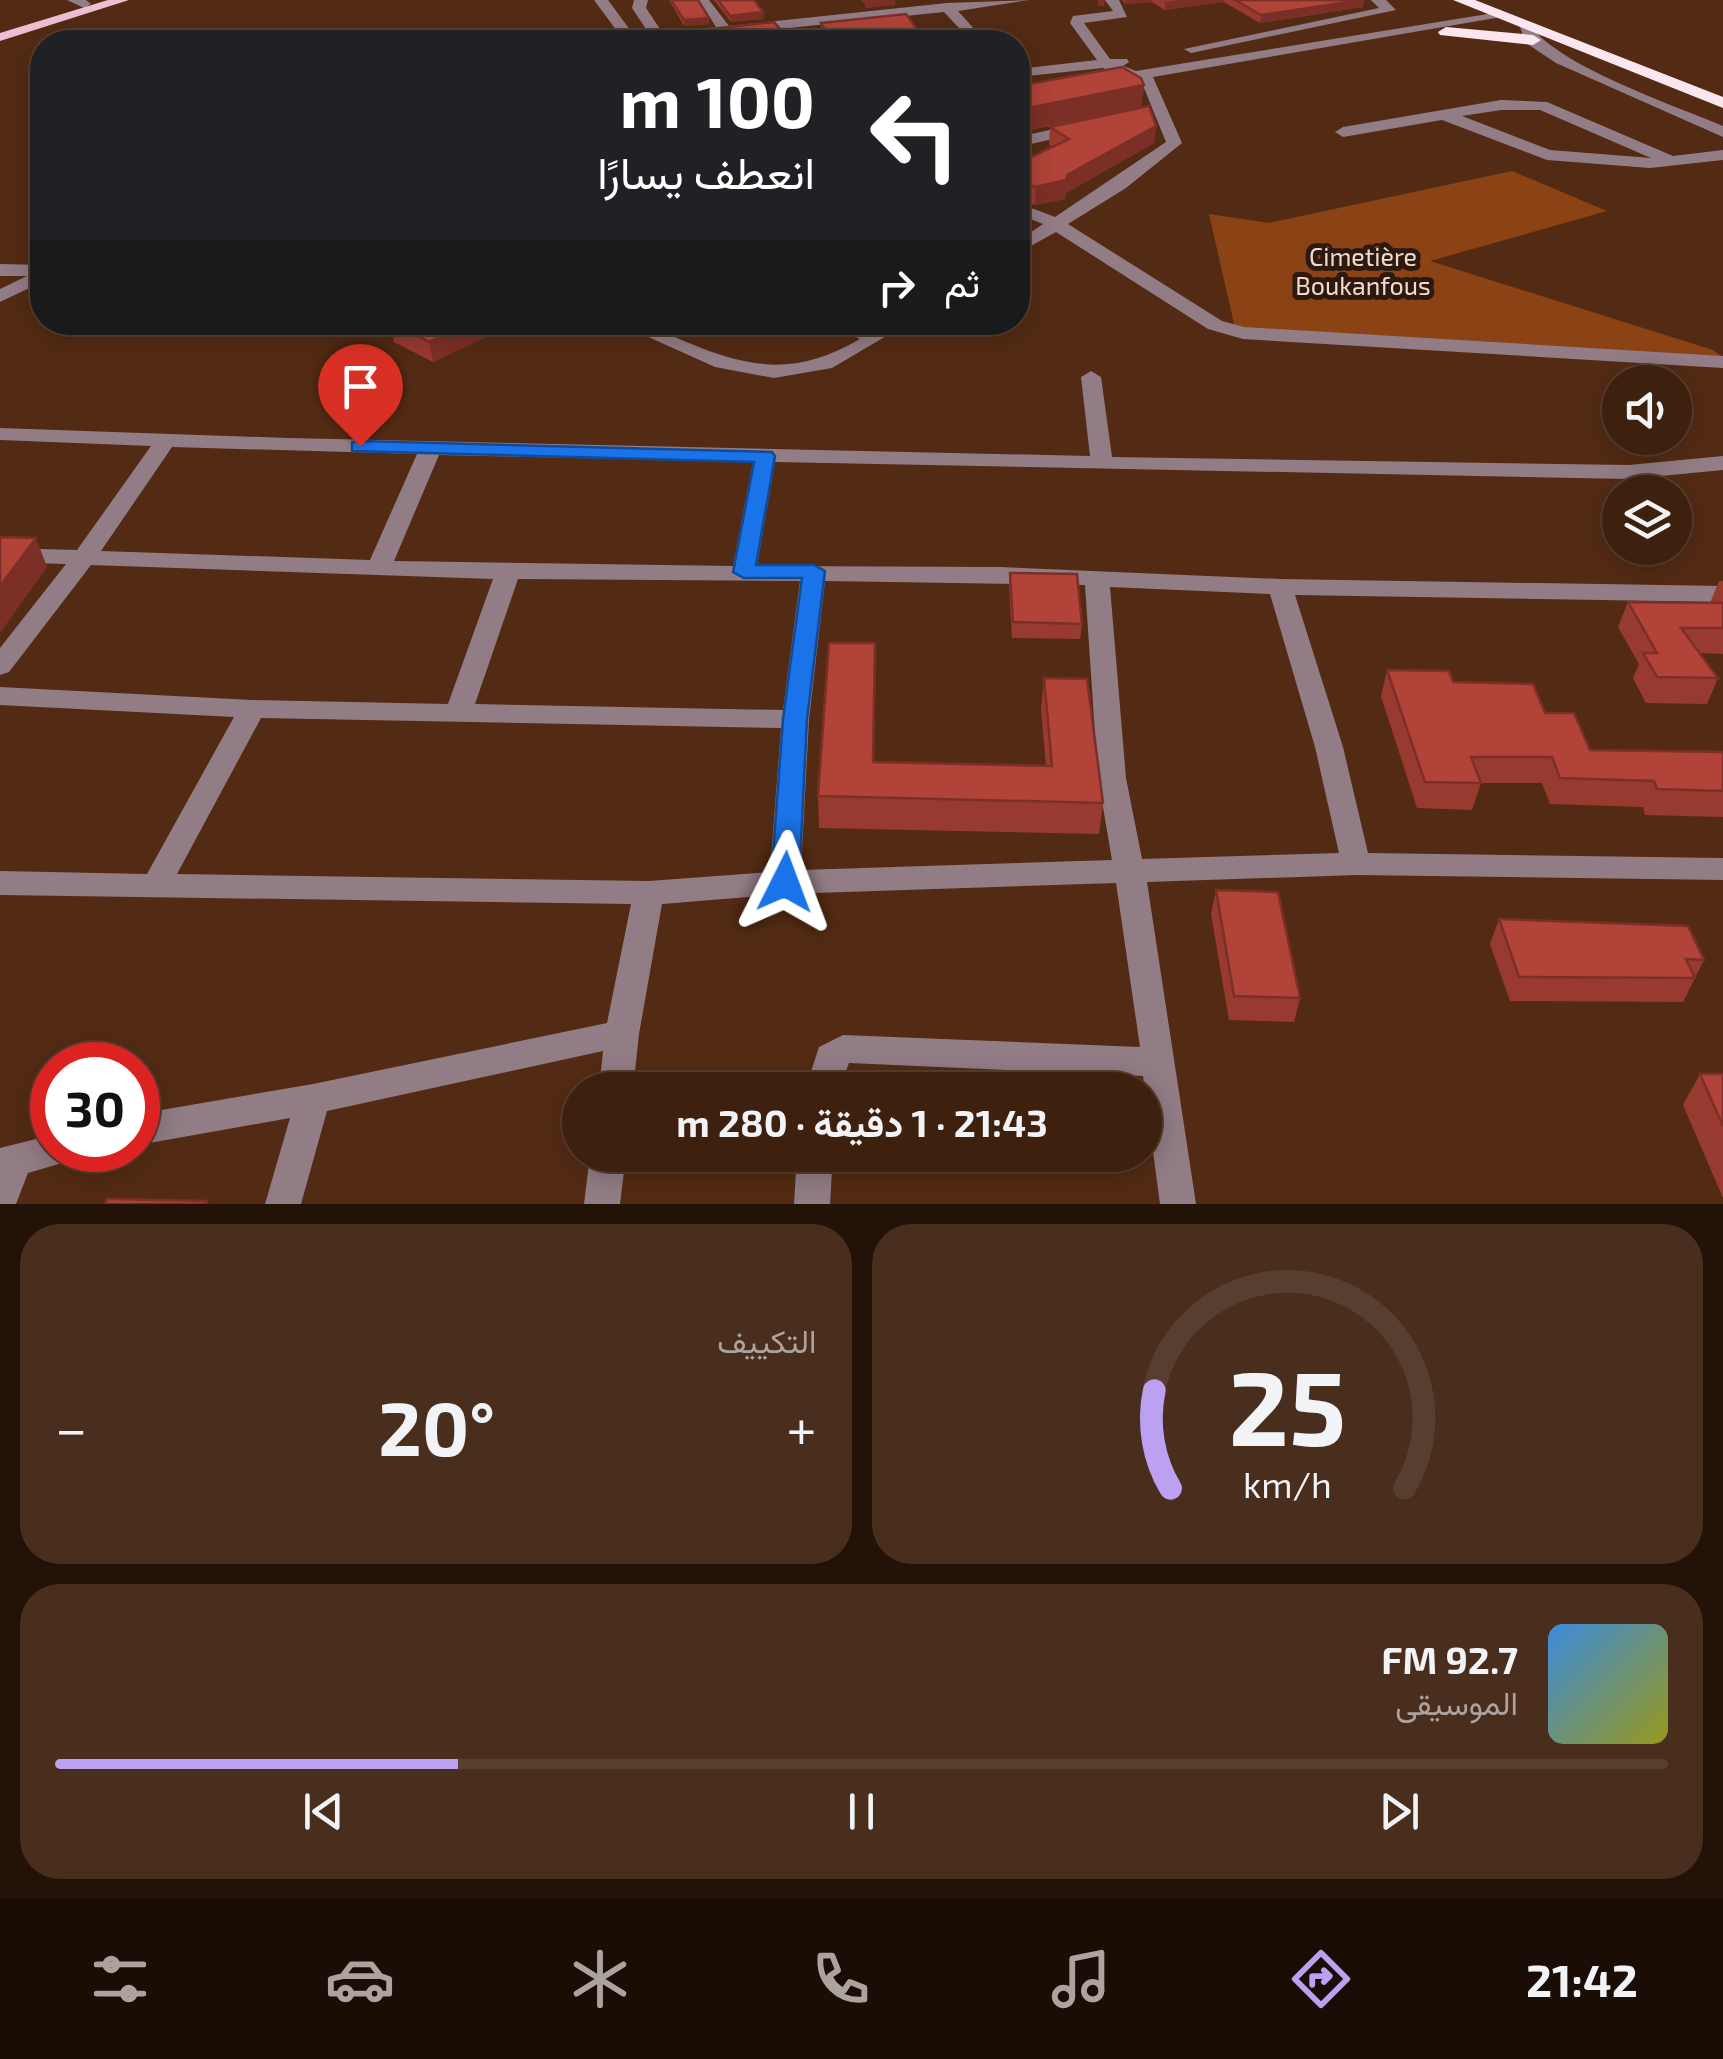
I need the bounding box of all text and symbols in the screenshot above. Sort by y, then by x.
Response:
text: 100 m [620,58,815,142]
icon: left [850,70,980,200]
text: انعطف يسارًا [597,144,815,198]
park label: Cimetière Boukanfous [1295,241,1431,300]
text: ثم [944,259,980,305]
icon: right [869,260,924,315]
pin [318,344,403,447]
icon: arrive [333,359,388,414]
map controls [1602,365,1692,565]
button: sound [1602,365,1692,455]
button: layers [1602,475,1692,565]
position arrow [733,830,837,934]
speed limit sign: 30 [30,1042,160,1172]
text: 21:43 · 1 دقيقة · 280 m [676,1099,1048,1145]
text: التكييف [717,1321,817,1359]
text: 25 [1228,1342,1346,1467]
text: 20° [378,1381,495,1471]
text: − [55,1394,87,1460]
text: + [786,1394,816,1460]
text: km/h [1243,1462,1332,1505]
text: 92.7 FM [1381,1636,1518,1682]
text: الموسيقى [1395,1683,1518,1721]
icon: previous [296,1784,351,1839]
icon: pause [834,1784,889,1839]
icon: next [1372,1784,1427,1839]
icon: filters [85,1944,155,2014]
icon: car [325,1944,395,2014]
icon: climate [565,1944,635,2014]
icon: phone [806,1944,876,2014]
icon: music [1046,1944,1116,2014]
icon: directions [1286,1944,1356,2014]
text: 21:42 [1526,1952,1638,2006]

